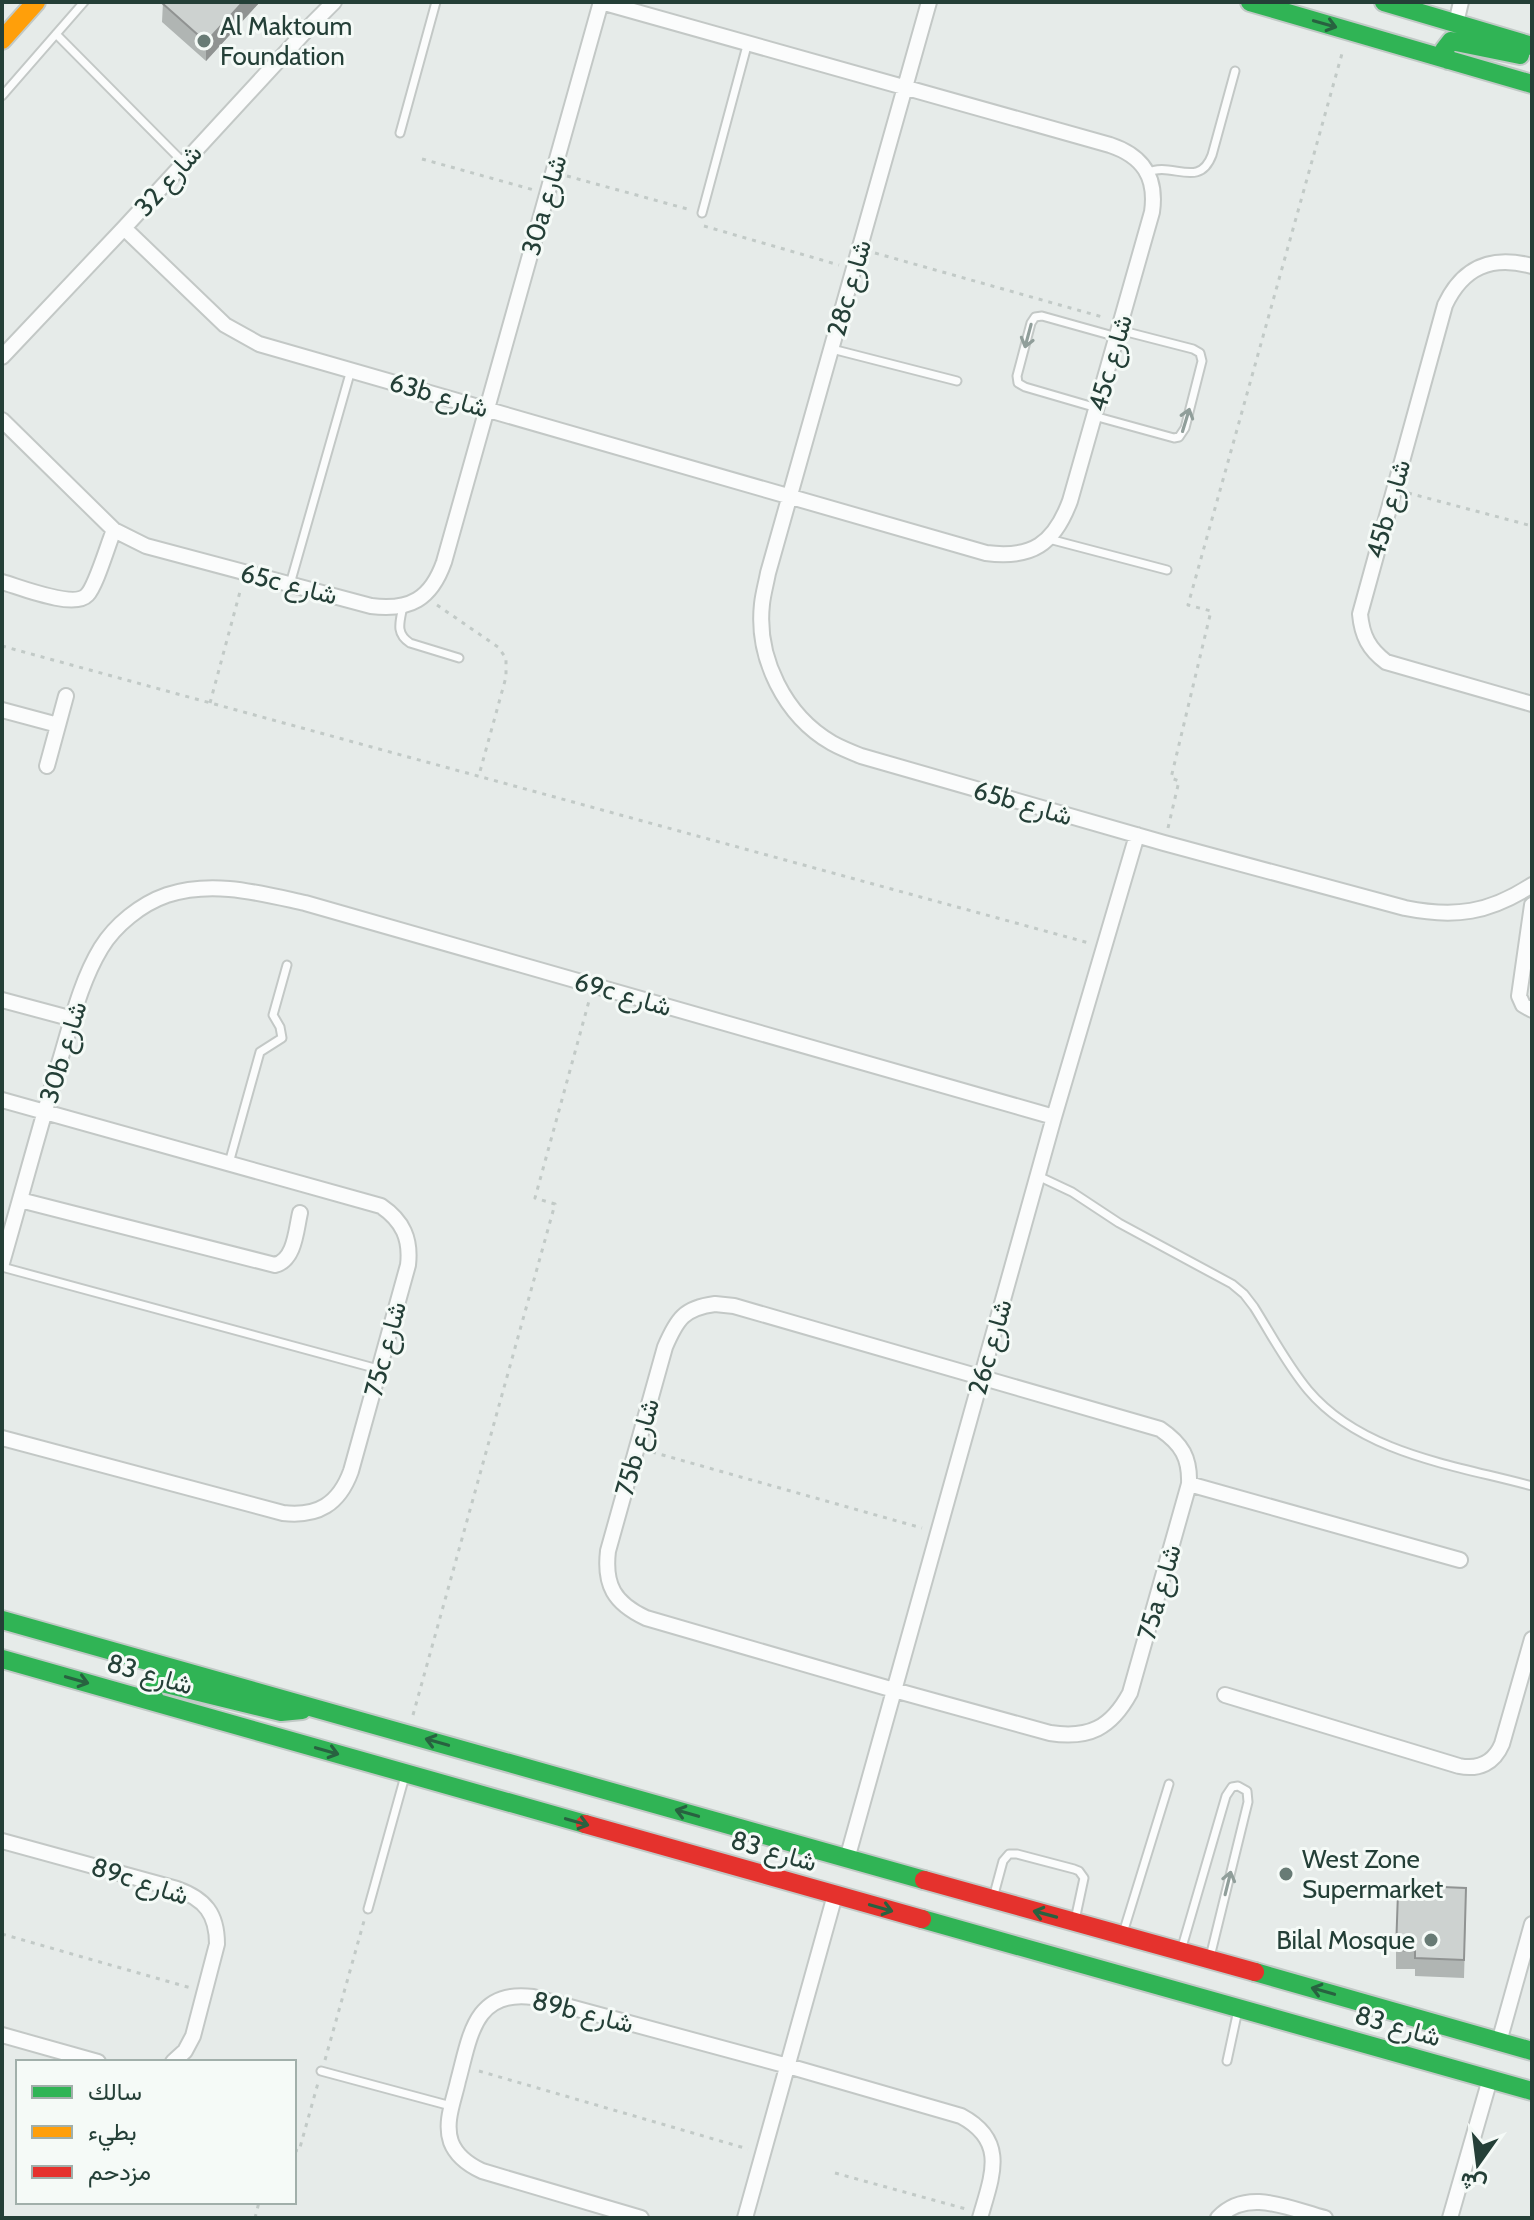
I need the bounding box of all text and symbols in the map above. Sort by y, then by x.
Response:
place label: Al Maktoum Foundation [220,10,352,72]
one-way arrow [1312,18,1337,32]
marker: Al Maktoum Foundation [195,32,213,50]
street label: شارع 32 [127,137,210,224]
street label: 30a شارع [514,151,575,259]
street label: 28c شارع [820,236,880,341]
street label: 45c شارع [1081,311,1141,416]
one-way arrow [1019,322,1034,348]
street label: 63b شارع [385,366,492,426]
one-way arrow [1179,408,1194,434]
street label: 45b شارع [1359,456,1419,563]
street label: 65c شارع [237,557,341,613]
street label: 65b شارع [969,774,1076,834]
street label: 69c شارع [570,965,675,1025]
street label: 30b شارع [32,997,96,1107]
street label: 26c شارع [961,1295,1021,1399]
street label: 75c شارع [357,1298,415,1401]
street label: 75b شارع [608,1395,668,1500]
street label: 75a شارع [1130,1541,1190,1644]
street label: شارع 83 [103,1646,197,1703]
one-way arrow [64,1673,90,1688]
one-way arrow [424,1734,450,1749]
one-way arrow [314,1744,340,1759]
one-way arrow [674,1805,700,1820]
one-way arrow [564,1816,590,1831]
street label: شارع 83 [727,1823,821,1880]
place label: West Zone Supermarket [1302,1843,1444,1905]
street label: 89c شارع [87,1850,193,1914]
marker: West Zone Supermarket [1277,1865,1295,1883]
one-way arrow [1222,1871,1237,1897]
one-way arrow [868,1901,894,1916]
one-way arrow [1033,1906,1059,1921]
place label: Bilal Mosque [1276,1924,1415,1956]
marker: Bilal Mosque [1422,1931,1440,1949]
one-way arrow [1310,1983,1336,1998]
street label: 89b شارع [529,1984,637,2042]
street label: شارع 83 [1351,1998,1445,2055]
legend [16,2060,296,2204]
text: سالك [88,2077,142,2106]
text: بطيء [88,2117,137,2151]
north arrow [1438,2124,1518,2204]
text: مزدحم [88,2157,151,2188]
text: ش [1457,2167,1489,2199]

